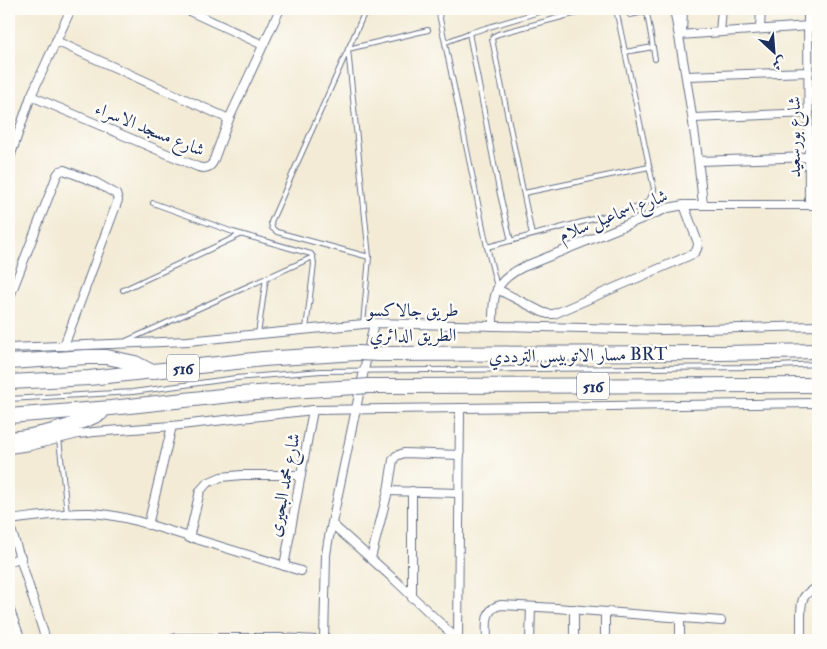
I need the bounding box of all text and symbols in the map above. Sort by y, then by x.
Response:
north arrow [750,28,800,78]
text: ش [769,53,789,74]
street label: شارع بورسعيد [783,96,809,178]
street label: شارع مسجد الاسراء [90,97,208,165]
street label: شارع اسماعيل سلام [555,184,672,251]
street label: طريق جالاكسو [365,299,459,322]
street label: الطريق الدائري [370,324,457,350]
street label: مسار الاتوبيس الترددي BRT [488,342,668,372]
road number: 516 [167,354,199,382]
road number: 516 [577,372,609,400]
street label: شارع محمد البحيرى [263,431,309,539]

